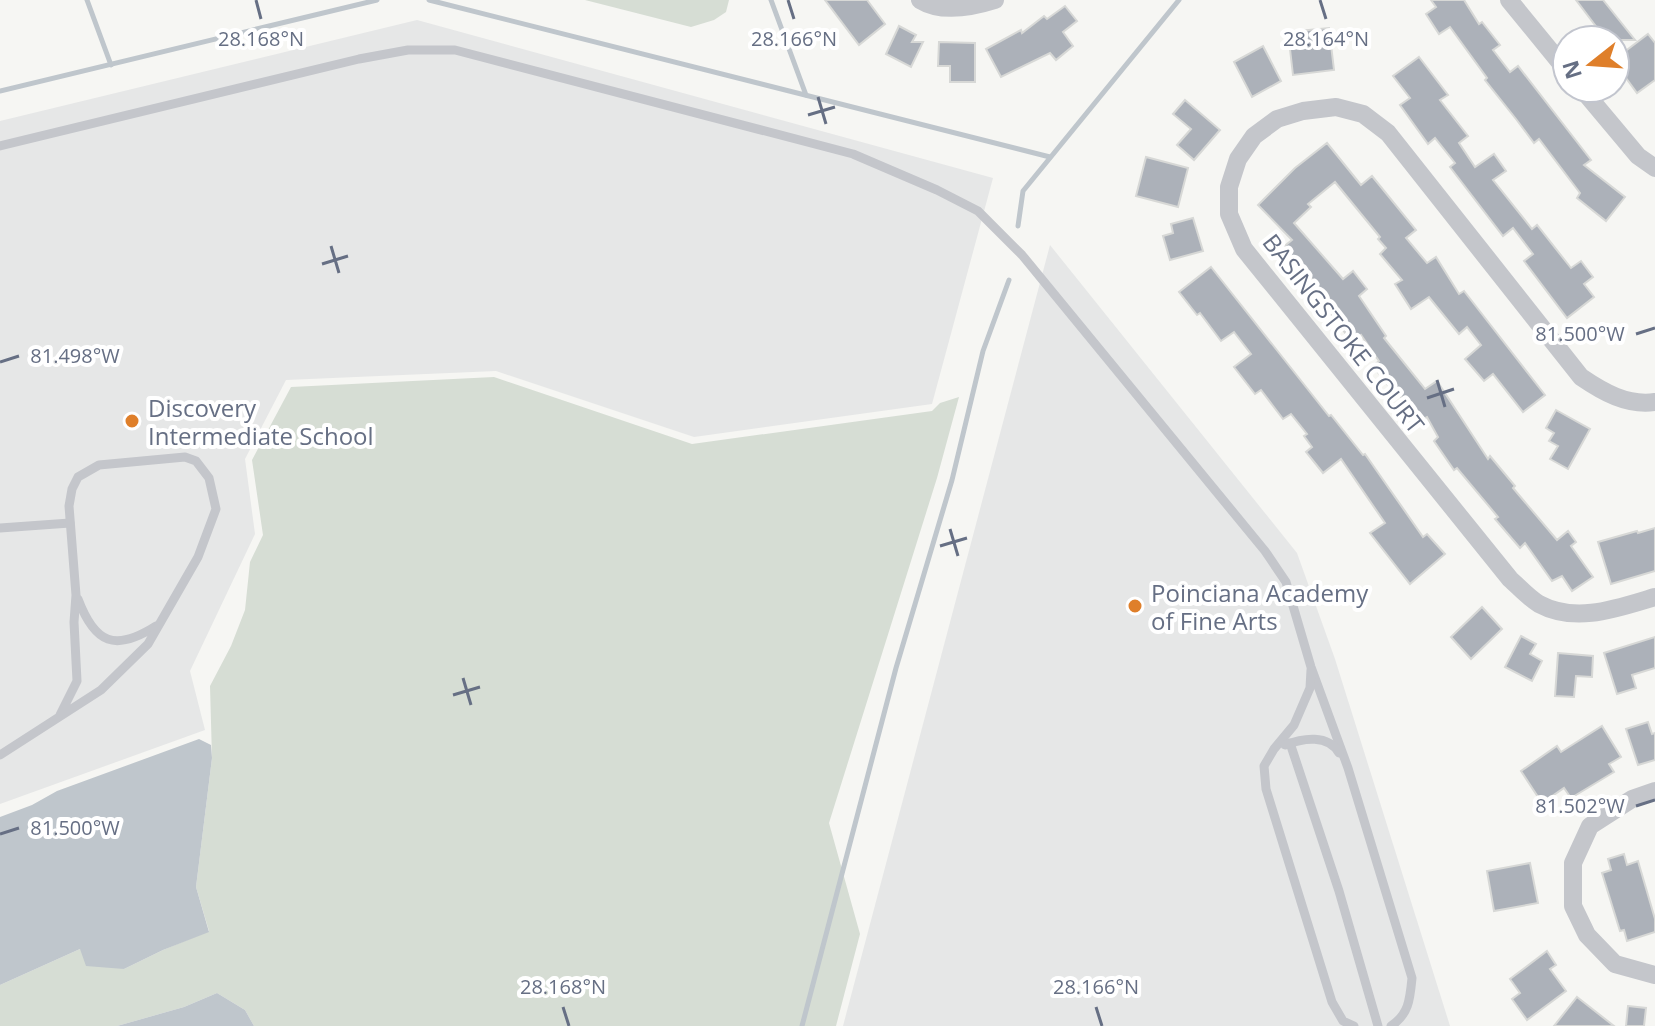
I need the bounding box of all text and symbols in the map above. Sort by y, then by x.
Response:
north arrow [1551,24,1631,104]
text: 28.168°N [218,25,304,52]
text: 28.166°N [751,25,837,52]
text: 28.164°N [1283,25,1369,52]
text: N [1554,57,1588,83]
street label: BASINGSTOKE COURT [1256,226,1432,440]
text: 81.500°W [1535,320,1625,347]
text: 81.498°W [30,342,120,369]
place label: Discovery Intermediate School [148,391,374,452]
marker: Discovery Intermediate School [123,412,141,430]
place label: Poinciana Academy of Fine Arts [1151,576,1369,637]
marker: Poinciana Academy of Fine Arts [1126,597,1144,615]
text: 81.502°W [1535,792,1625,819]
text: 81.500°W [30,814,120,841]
text: 28.168°N [520,973,606,1000]
text: 28.166°N [1053,973,1139,1000]

